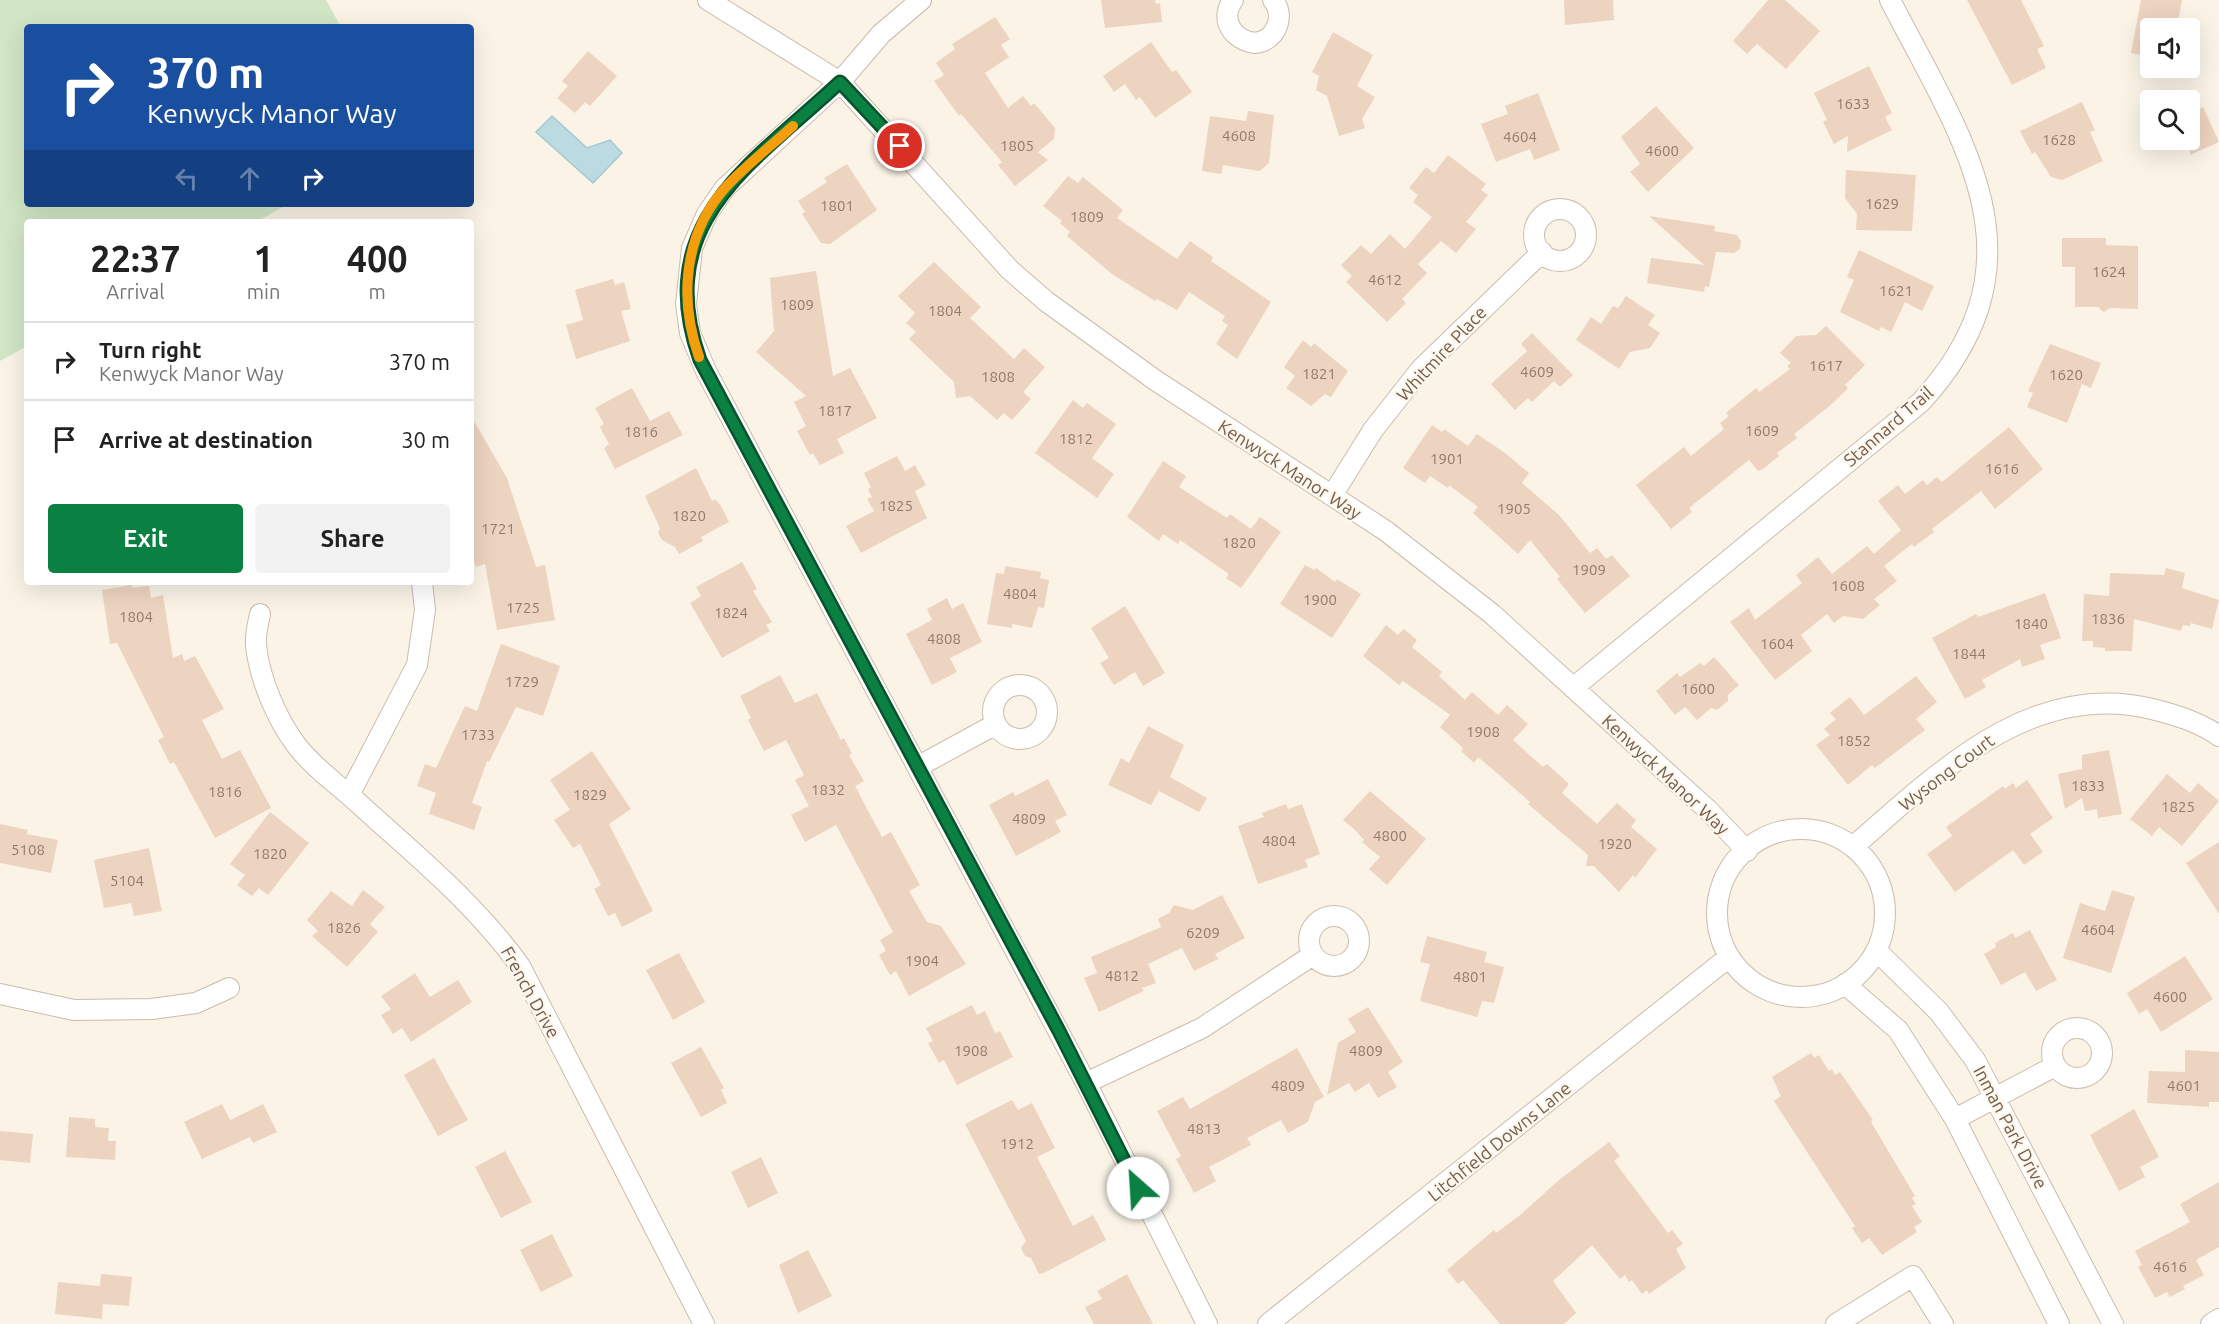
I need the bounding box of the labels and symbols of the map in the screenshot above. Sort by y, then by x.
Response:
house number: 1633 [1836,95,1870,112]
pin [874,120,925,171]
house number: 4608 [1222,127,1256,144]
house number: 4604 [1503,128,1537,145]
house number: 1628 [2042,131,2076,148]
house number: 1805 [1000,137,1034,154]
house number: 4600 [1645,142,1679,159]
house number: 1629 [1865,195,1899,212]
house number: 1801 [820,197,854,214]
house number: 1809 [1070,208,1104,225]
house number: 1624 [2092,263,2126,280]
house number: 4612 [1368,271,1402,288]
house number: 1621 [1879,282,1913,299]
house number: 1809 [780,296,814,313]
house number: 1804 [928,302,962,319]
street label: Whitmire Place [1392,302,1490,404]
house number: 1617 [1809,357,1843,374]
house number: 4609 [1520,363,1554,380]
house number: 1821 [1302,365,1336,382]
house number: 1620 [2049,366,2083,383]
house number: 1808 [981,368,1015,385]
street label: Stannard Trail [1839,382,1937,470]
house number: 1817 [818,402,852,419]
street label: Kenwyck Manor Way [1215,415,1365,523]
house number: 1609 [1745,422,1779,439]
house number: 1816 [624,423,658,440]
house number: 1812 [1059,430,1093,447]
house number: 1901 [1430,450,1464,467]
house number: 1616 [1985,460,2019,477]
house number: 1825 [879,497,913,514]
house number: 1905 [1497,500,1531,517]
house number: 1820 [672,507,706,524]
house number: 1721 [481,520,515,537]
house number: 1820 [1222,534,1256,551]
house number: 1909 [1572,561,1606,578]
house number: 1608 [1831,577,1865,594]
house number: 4804 [1003,585,1037,602]
house number: 1900 [1303,591,1337,608]
house number: 1725 [506,599,540,616]
house number: 1824 [714,604,748,621]
house number: 1804 [119,608,153,625]
house number: 1836 [2091,610,2125,627]
house number: 1840 [2014,615,2048,632]
house number: 4808 [927,630,961,647]
house number: 1604 [1760,635,1794,652]
house number: 1844 [1952,645,1986,662]
house number: 1729 [505,673,539,690]
house number: 1600 [1681,680,1715,697]
street label: Kenwyck Manor Way [1598,710,1734,838]
house number: 1908 [1466,723,1500,740]
house number: 1733 [461,726,495,743]
street label: Wysong Court [1894,730,1998,814]
house number: 1852 [1837,732,1871,749]
house number: 1833 [2071,777,2105,794]
house number: 1832 [811,781,845,798]
house number: 1816 [208,783,242,800]
house number: 1829 [573,786,607,803]
house number: 1825 [2161,798,2195,815]
house number: 4809 [1012,810,1046,827]
house number: 4800 [1373,827,1407,844]
house number: 4804 [1262,832,1296,849]
house number: 1920 [1598,835,1632,852]
house number: 5108 [11,841,45,858]
house number: 1820 [253,845,287,862]
house number: 5104 [110,872,144,889]
house number: 1826 [327,919,361,936]
house number: 4604 [2081,921,2115,938]
house number: 6209 [1186,924,1220,941]
street label: French Drive [498,943,564,1041]
house number: 1904 [905,952,939,969]
house number: 4812 [1105,967,1139,984]
house number: 4801 [1453,968,1487,985]
house number: 4600 [2153,988,2187,1005]
house number: 1908 [954,1042,988,1059]
house number: 4809 [1349,1042,1383,1059]
street label: Inman Park Drive [1970,1062,2052,1192]
house number: 4809 [1271,1077,1305,1094]
street label: Litchfield Downs Lane [1424,1077,1574,1205]
house number: 4601 [2167,1077,2201,1094]
house number: 4813 [1187,1120,1221,1137]
house number: 1912 [1000,1135,1034,1152]
position arrow [1106,1156,1170,1220]
house number: 4616 [2153,1258,2187,1275]

